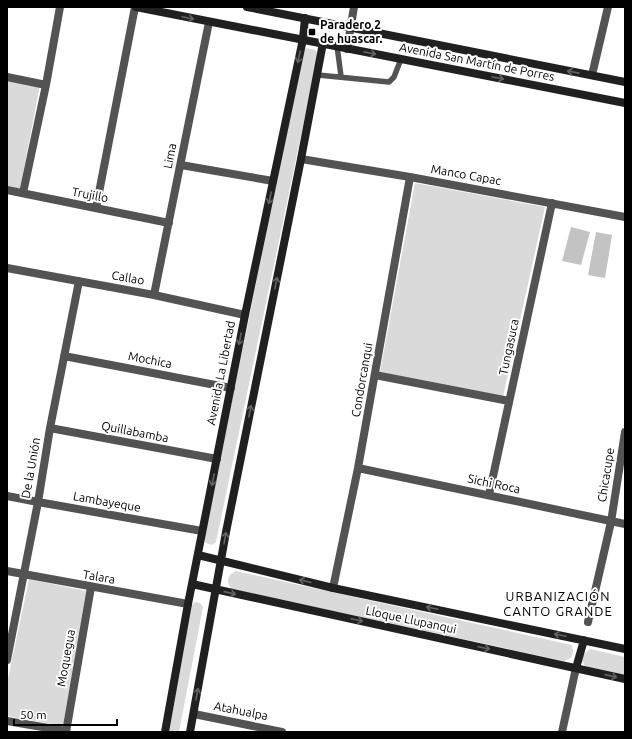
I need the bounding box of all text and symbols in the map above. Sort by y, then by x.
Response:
one-way arrow [181,14,194,22]
place label: Paradero 2 de huascar. [320,18,383,45]
marker: Paradero 2 de huascar. [307,27,317,37]
street label: Avenida San Martín de Porres [398,40,556,83]
one-way arrow [295,50,303,63]
one-way arrow [363,50,376,58]
one-way arrow [567,67,580,75]
one-way arrow [491,74,504,82]
street label: Lima [161,142,178,170]
street label: Manco Capac [430,162,503,187]
street label: Trujillo [71,185,109,204]
one-way arrow [265,191,273,204]
street label: Callao [111,268,145,287]
one-way arrow [272,277,280,290]
street label: Tungasuca [496,318,521,376]
street label: Avenida La Libertad [204,320,237,426]
one-way arrow [236,332,244,345]
street label: Condorcanqui [349,342,374,418]
street label: Mochica [127,349,173,370]
one-way arrow [247,405,255,418]
street label: Quillabamba [100,419,170,444]
street label: De la Unión [19,436,42,499]
street label: Chicacupe [595,447,616,503]
street label: Sichi Roca [467,472,522,495]
one-way arrow [208,473,216,486]
street label: Lambayeque [72,489,142,514]
one-way arrow [221,532,229,545]
street label: Talara [82,567,116,586]
one-way arrow [299,577,312,584]
district label: URBANIZACIÓN CANTO GRANDE [503,589,613,618]
one-way arrow [223,590,236,597]
street label: Lloque Llupanqui [365,604,458,635]
one-way arrow [426,604,439,612]
one-way arrow [350,617,363,625]
street label: Moquegua [54,628,77,688]
one-way arrow [553,631,566,639]
one-way arrow [477,644,490,652]
one-way arrow [604,672,617,680]
one-way arrow [194,688,202,701]
street label: Atahualpa [213,699,269,722]
scale bar [14,701,117,727]
text: 50 m [20,708,47,721]

